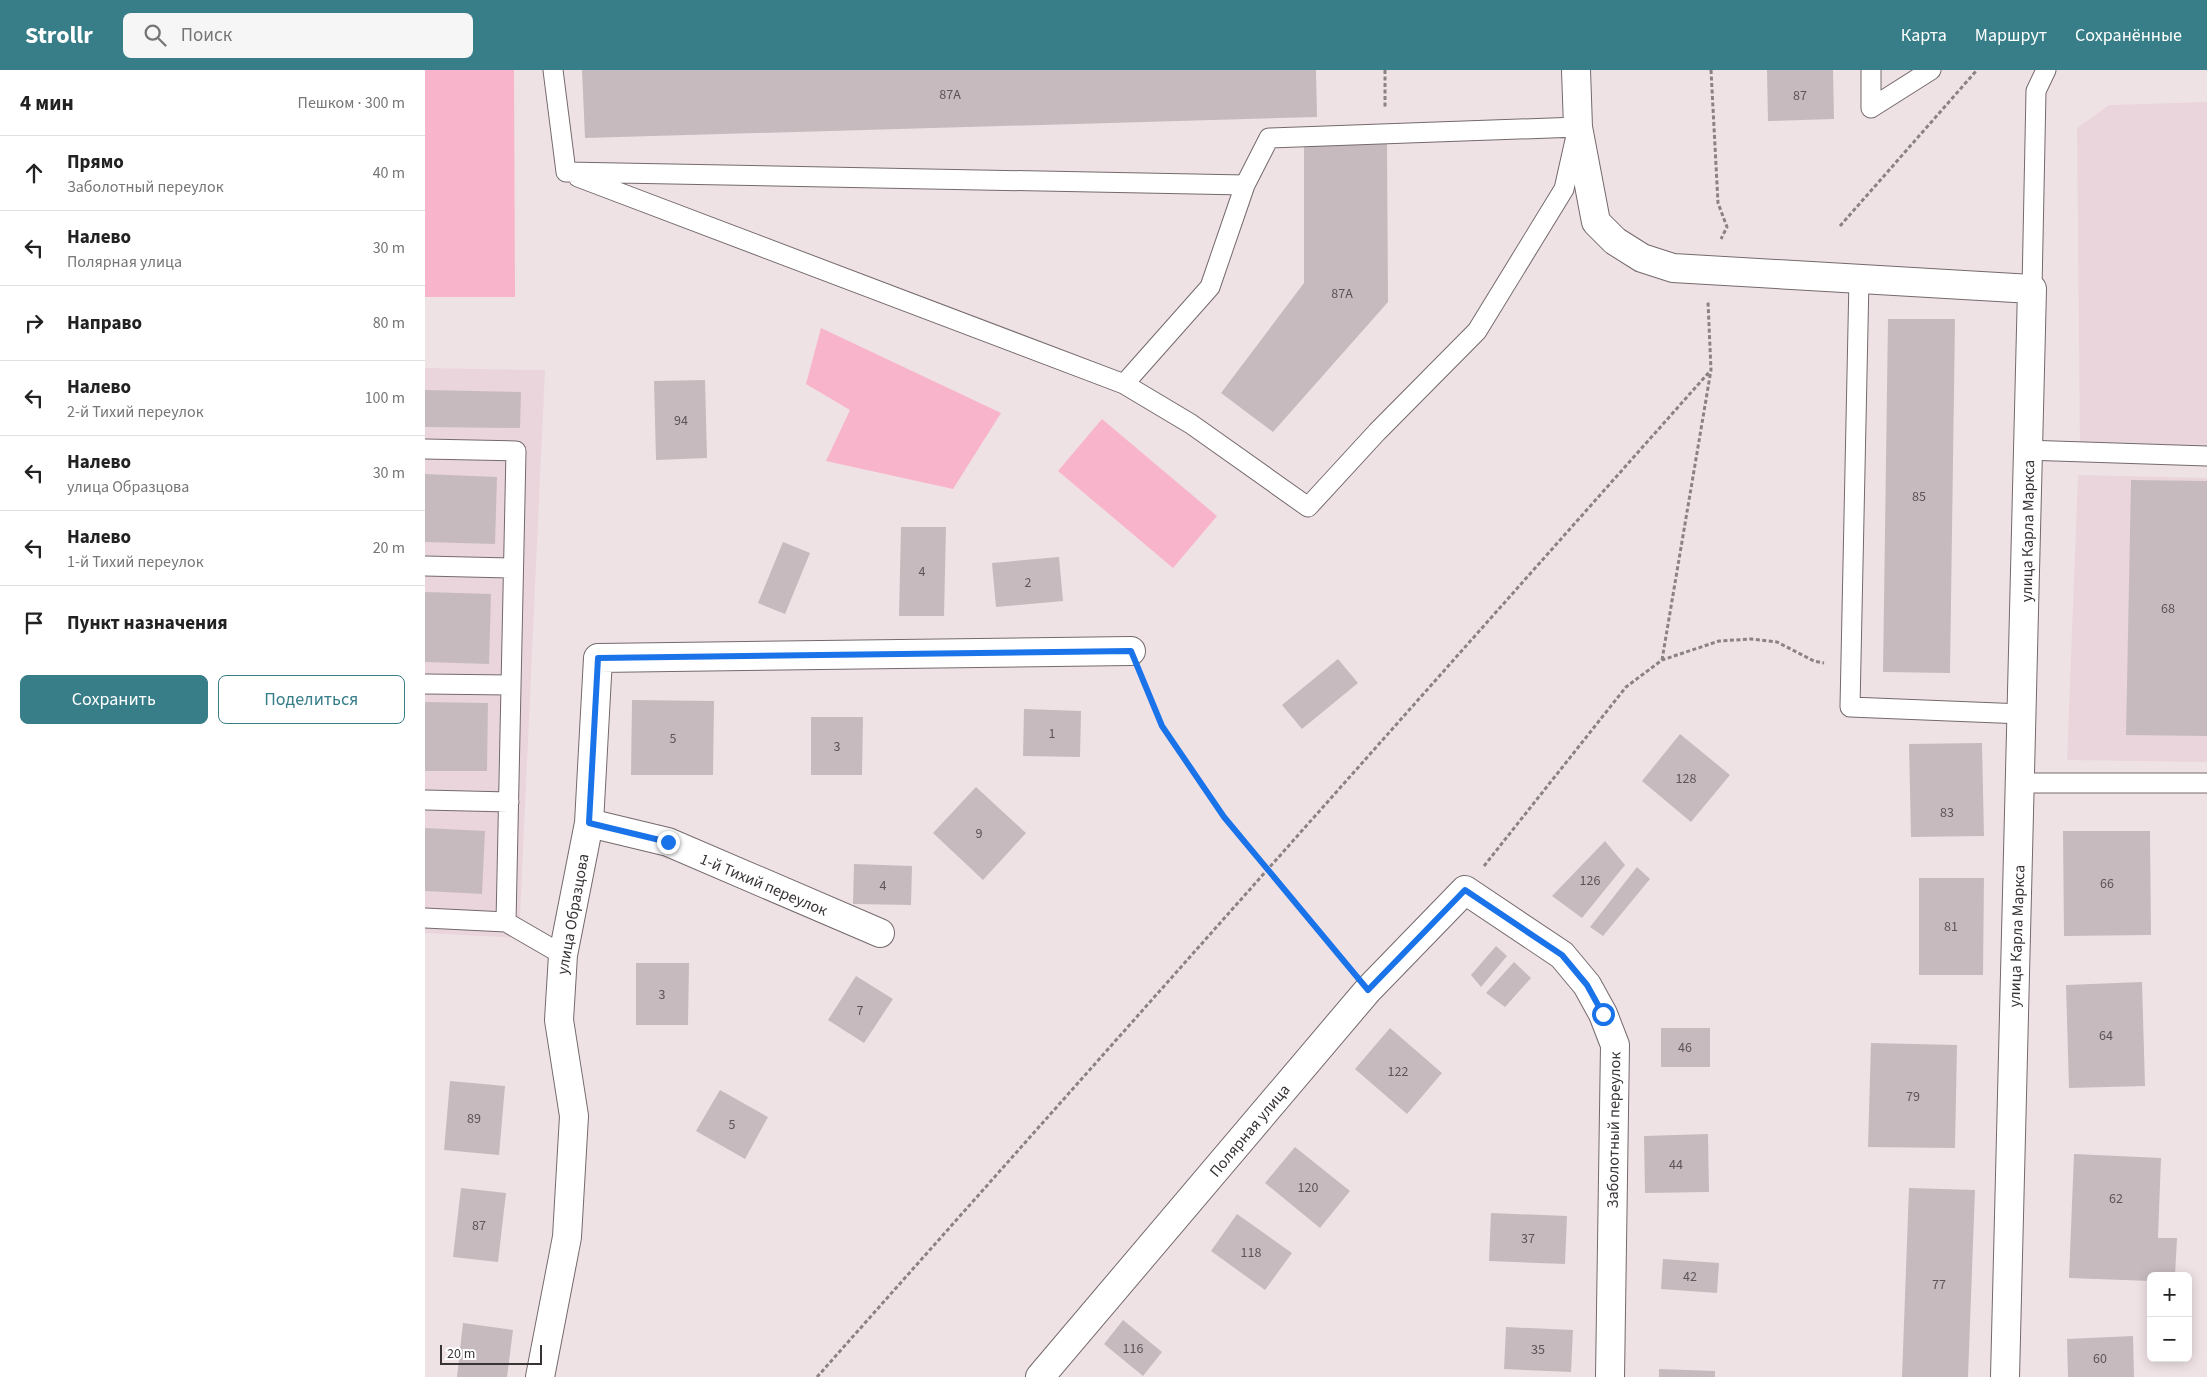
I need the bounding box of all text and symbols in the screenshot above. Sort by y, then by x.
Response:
search box [123,13,473,58]
text: Strollr [25,18,93,53]
icon: search [141,21,169,49]
text: Поиск [181,22,232,49]
text: Карта [1901,23,1947,48]
text: Маршрут [1975,23,2047,48]
text: Сохранённые [2075,23,2182,48]
house number: 87А [939,85,961,105]
house number: 87 [1793,86,1807,106]
text: 4 мин [20,88,74,118]
text: Пешком · 300 m [298,92,405,114]
text: Прямо [67,149,124,176]
icon: ahead [20,159,48,187]
text: 40 m [373,162,405,184]
text: Заболотный переулок [67,176,224,198]
text: Налево [67,224,131,251]
icon: left [20,234,48,262]
text: 30 m [373,237,405,259]
text: Полярная улица [67,251,182,273]
house number: 87А [1331,284,1353,304]
icon: right [20,309,48,337]
text: Направо [67,310,142,337]
text: 80 m [373,312,405,334]
text: Налево [67,374,131,401]
icon: left [20,384,48,412]
text: 100 m [365,387,405,409]
text: 2-й Тихий переулок [67,401,204,423]
house number: 94 [674,411,688,431]
text: Налево [67,449,131,476]
icon: left [20,459,48,487]
street label: улица Карла Маркса [2016,460,2040,602]
text: 30 m [373,462,405,484]
text: улица Образцова [67,476,189,498]
house number: 85 [1912,487,1926,507]
text: Налево [67,524,131,551]
icon: left [20,534,48,562]
text: 20 m [373,537,405,559]
text: 1-й Тихий переулок [67,551,204,573]
house number: 4 [919,562,926,582]
house number: 2 [1025,573,1032,593]
house number: 68 [2161,599,2175,619]
icon: arrive [20,609,48,637]
text: Пункт назначения [67,610,228,637]
button: Сохранить [20,675,208,724]
button: Поделиться [218,675,405,724]
house number: 1 [1049,724,1056,744]
house number: 5 [670,729,677,749]
house number: 3 [834,737,841,757]
house number: 128 [1676,769,1696,789]
house number: 83 [1940,803,1954,823]
house number: 9 [976,824,983,844]
route end [657,831,680,854]
street label: 1-й Тихий переулок [696,848,831,922]
street label: улица Образцова [552,852,594,976]
street label: улица Карла Маркса [2004,864,2030,1008]
house number: 126 [1580,871,1600,891]
house number: 66 [2100,874,2114,894]
house number: 4 [880,876,887,896]
house number: 81 [1944,917,1958,937]
house number: 3 [659,985,666,1005]
house number: 7 [857,1001,864,1021]
route start [1592,1003,1615,1026]
house number: 64 [2099,1026,2113,1046]
house number: 46 [1678,1038,1692,1058]
street label: Заболотный переулок [1602,1051,1626,1209]
house number: 122 [1388,1062,1408,1082]
street label: Полярная улица [1204,1080,1295,1182]
house number: 79 [1906,1087,1920,1107]
house number: 89 [467,1109,481,1129]
house number: 5 [729,1115,736,1135]
house number: 44 [1669,1155,1683,1175]
house number: 120 [1298,1178,1318,1198]
house number: 62 [2109,1189,2123,1209]
house number: 87 [472,1216,486,1236]
house number: 37 [1521,1229,1535,1249]
house number: 118 [1241,1243,1261,1263]
house number: 42 [1683,1267,1697,1287]
map controls [2147,1272,2192,1362]
button: + [2147,1272,2192,1317]
house number: 77 [1932,1275,1946,1295]
button: − [2147,1317,2192,1362]
house number: 116 [1123,1339,1143,1359]
house number: 35 [1531,1340,1545,1360]
scale bar [440,1342,543,1365]
text: 20 m [447,1344,475,1364]
house number: 60 [2093,1349,2107,1369]

